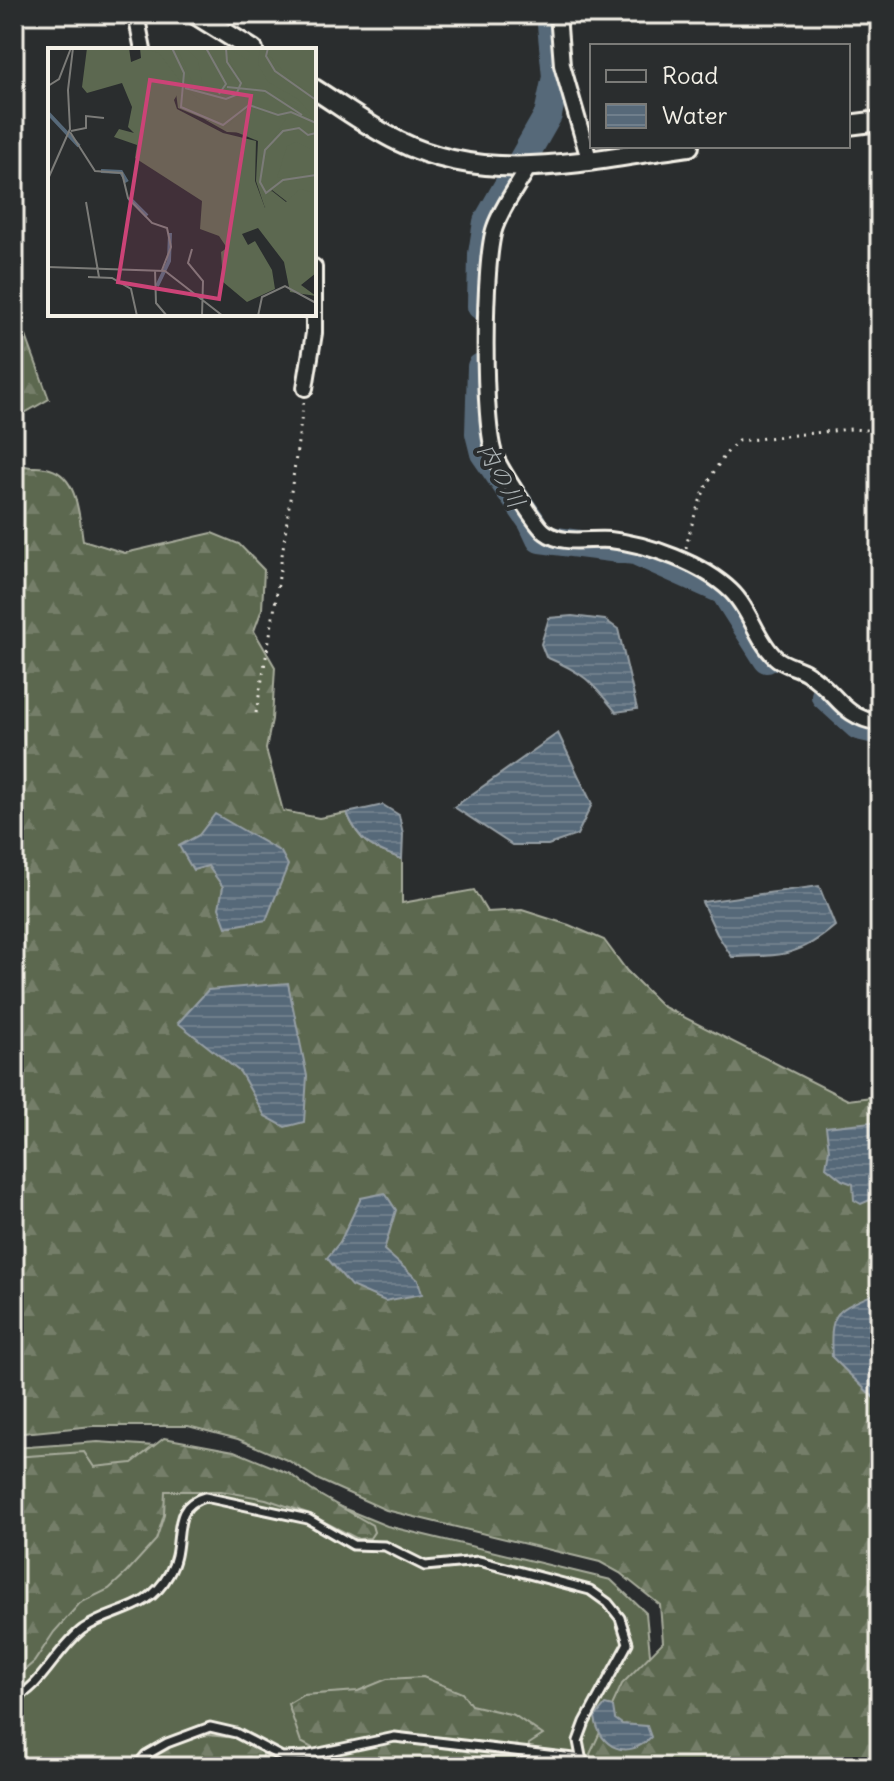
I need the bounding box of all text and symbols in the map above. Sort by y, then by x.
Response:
legend [590,44,850,148]
inset map [48,48,316,316]
text: Road [662,60,718,90]
text: Water [662,100,727,130]
water label: 内の川 [471,436,533,514]

